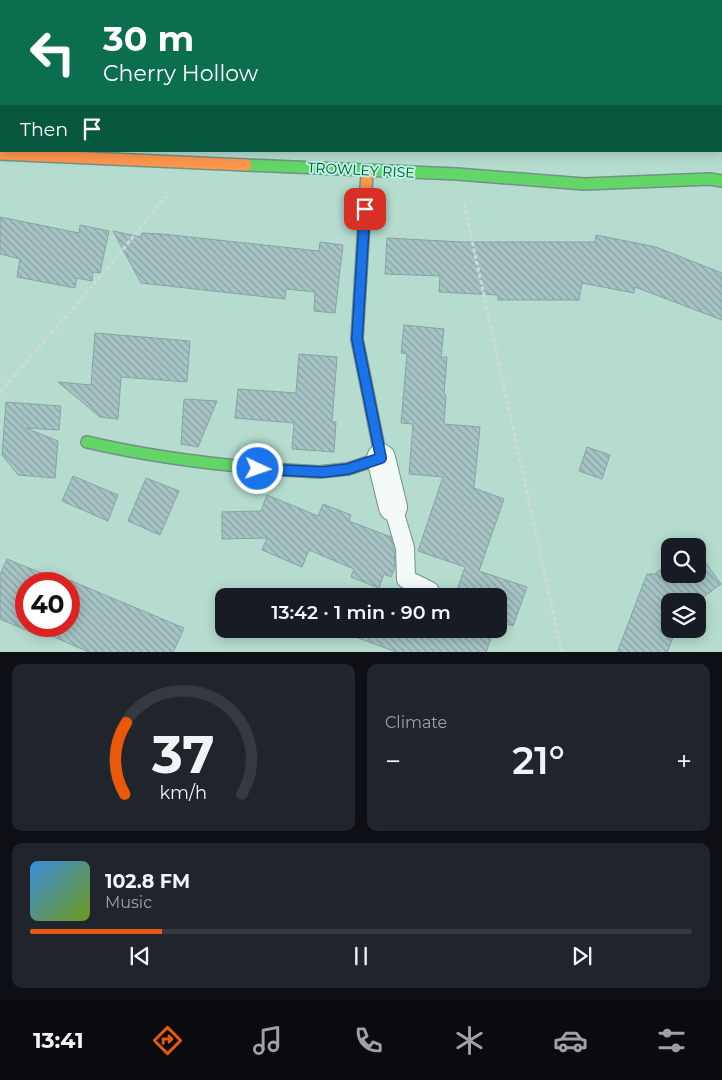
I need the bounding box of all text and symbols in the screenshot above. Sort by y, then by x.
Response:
text: 30 m [103,17,194,60]
icon: left [20,20,85,85]
text: Cherry Hollow [103,60,258,87]
icon: arrive [78,115,106,143]
text: Then [20,118,68,141]
street label: TROWLEY RISE [307,158,415,182]
pin [344,188,386,230]
icon: arrive [351,195,379,223]
position arrow [231,442,283,494]
map controls [661,538,706,638]
button: search [661,538,706,583]
speed limit sign: 40 [15,572,80,637]
button: layers [661,593,706,638]
text: 13:42 · 1 min · 90 m [271,601,451,624]
text: Climate [385,713,447,732]
text: 37 [151,723,215,786]
text: 21° [512,737,565,784]
text: − [385,744,401,778]
text: + [676,744,692,778]
text: km/h [160,782,207,803]
text: 102.8 FM [105,870,190,893]
text: Music [105,893,152,912]
icon: previous [126,942,154,970]
icon: pause [347,942,375,970]
icon: next [568,942,596,970]
icon: directions [150,1023,185,1058]
icon: music [250,1023,285,1058]
icon: phone [351,1023,386,1058]
icon: climate [452,1023,487,1058]
icon: car [553,1023,588,1058]
icon: filters [654,1023,689,1058]
text: 13:41 [33,1027,84,1054]

